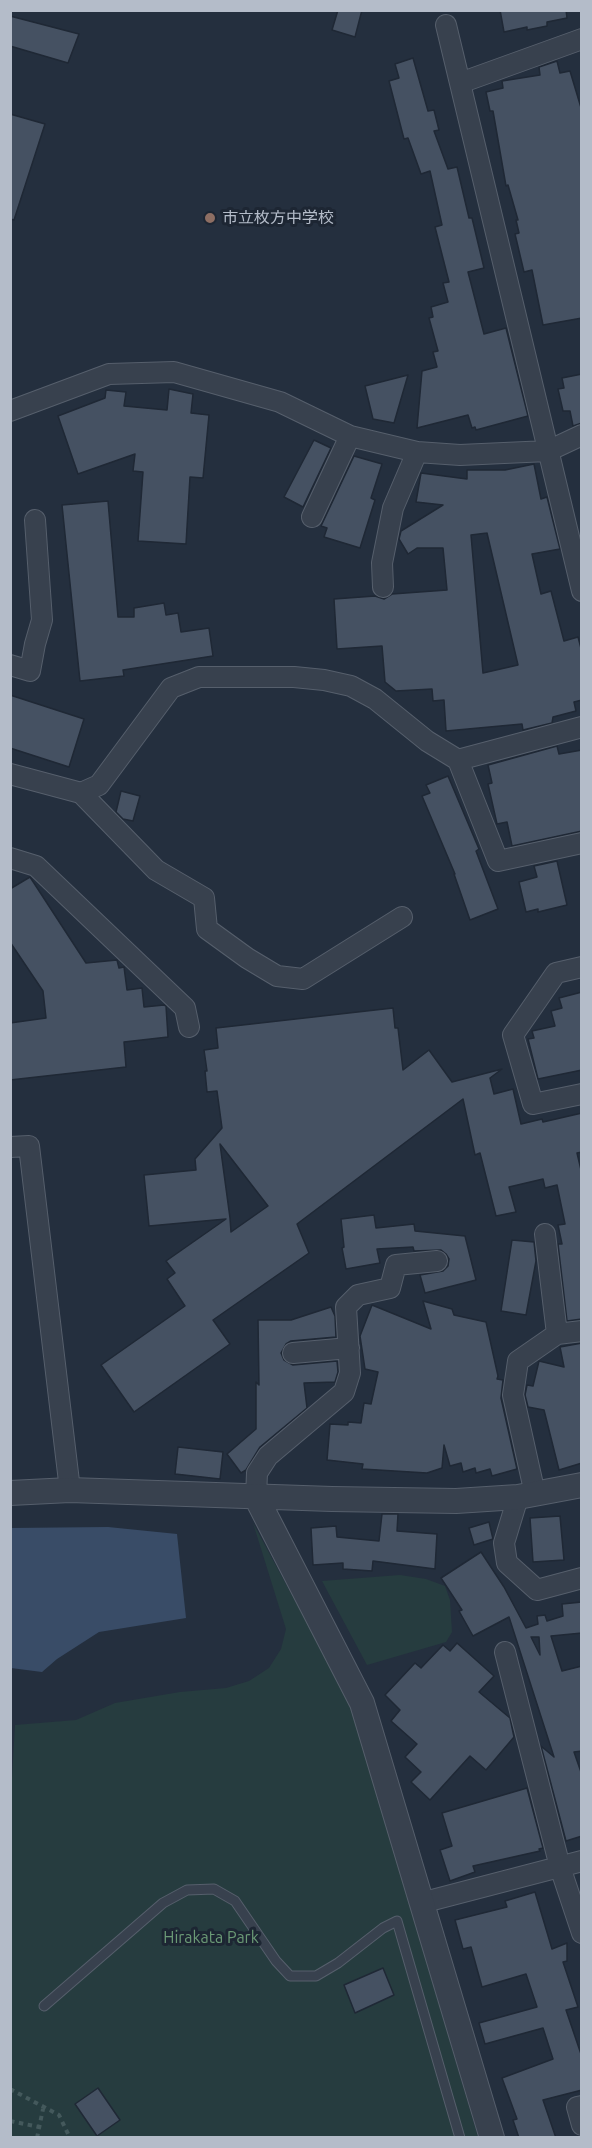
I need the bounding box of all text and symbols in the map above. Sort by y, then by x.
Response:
place label: 市立枚方中学校 [222,208,334,228]
marker: 市立枚方中学校 [203,211,217,225]
park label: Hirakata Park [163,1928,259,1948]

